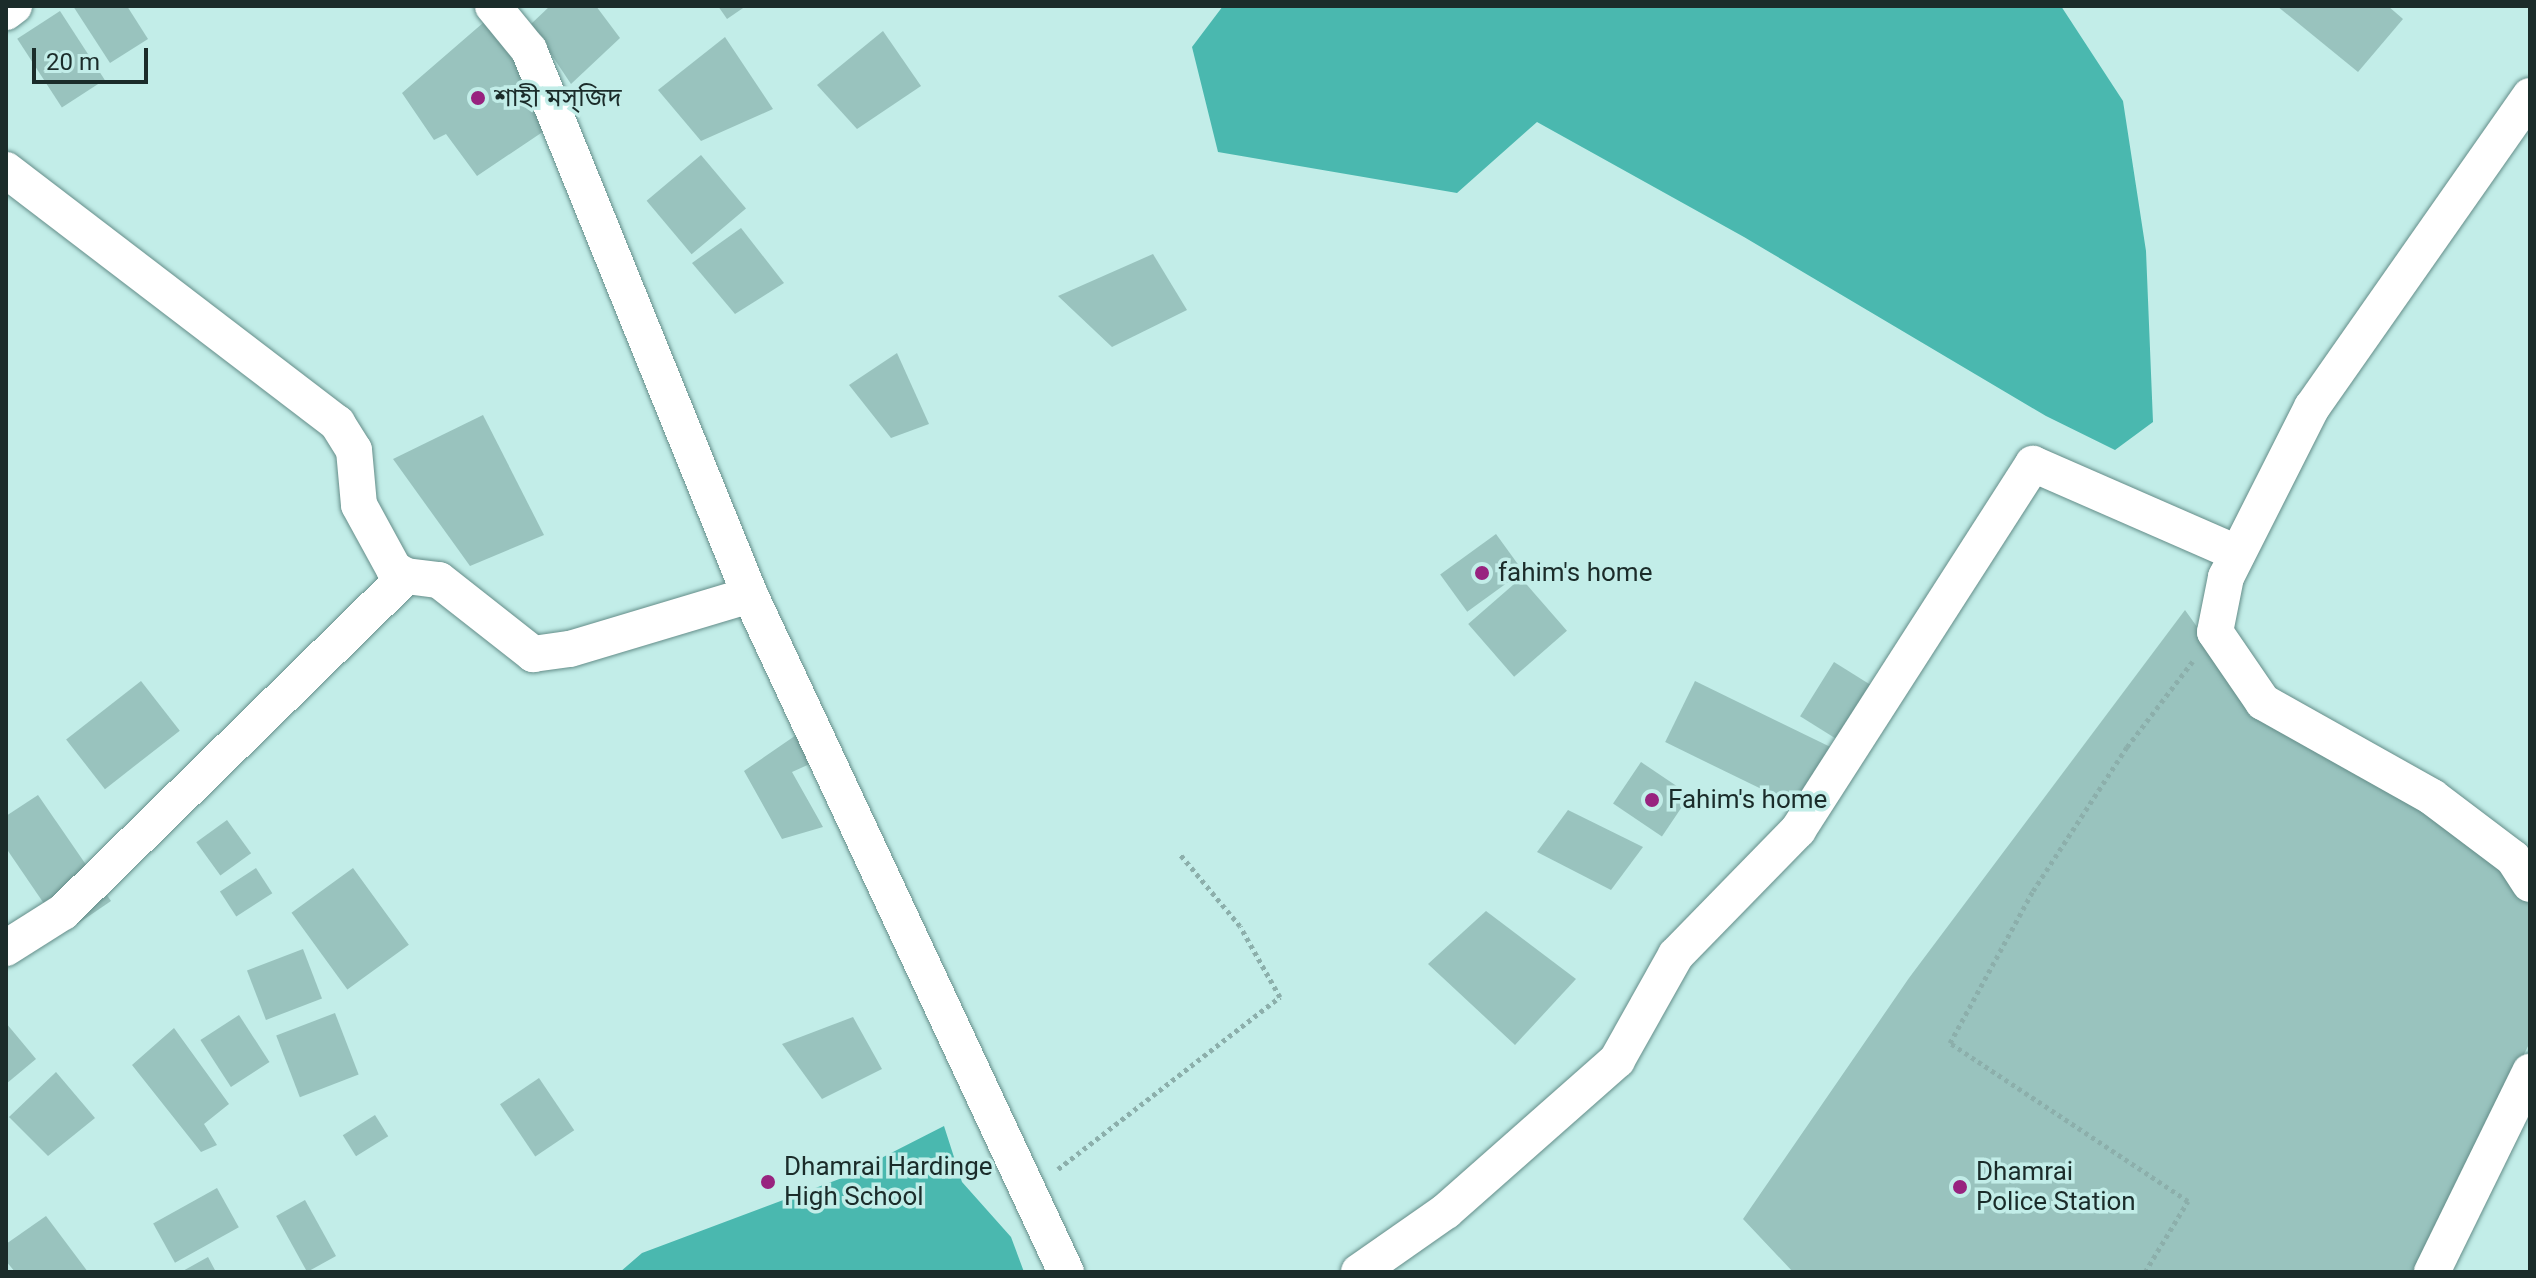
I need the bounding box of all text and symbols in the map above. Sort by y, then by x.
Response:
scale bar [36,32,152,82]
text: 20 m [46,48,100,76]
place label: শাহী মস্জিদ [494,82,622,114]
marker: শাহী মস্জিদ [469,89,487,107]
place label: fahim's home [1498,557,1652,589]
marker: fahim's home [1473,564,1491,582]
place label: Fahim's home [1668,784,1827,816]
marker: Fahim's home [1643,791,1661,809]
place label: Dhamrai Hardinge High School [784,1151,993,1212]
place label: Dhamrai Police Station [1976,1156,2136,1218]
marker: Dhamrai Hardinge High School [759,1173,777,1191]
marker: Dhamrai Police Station [1951,1178,1969,1196]

